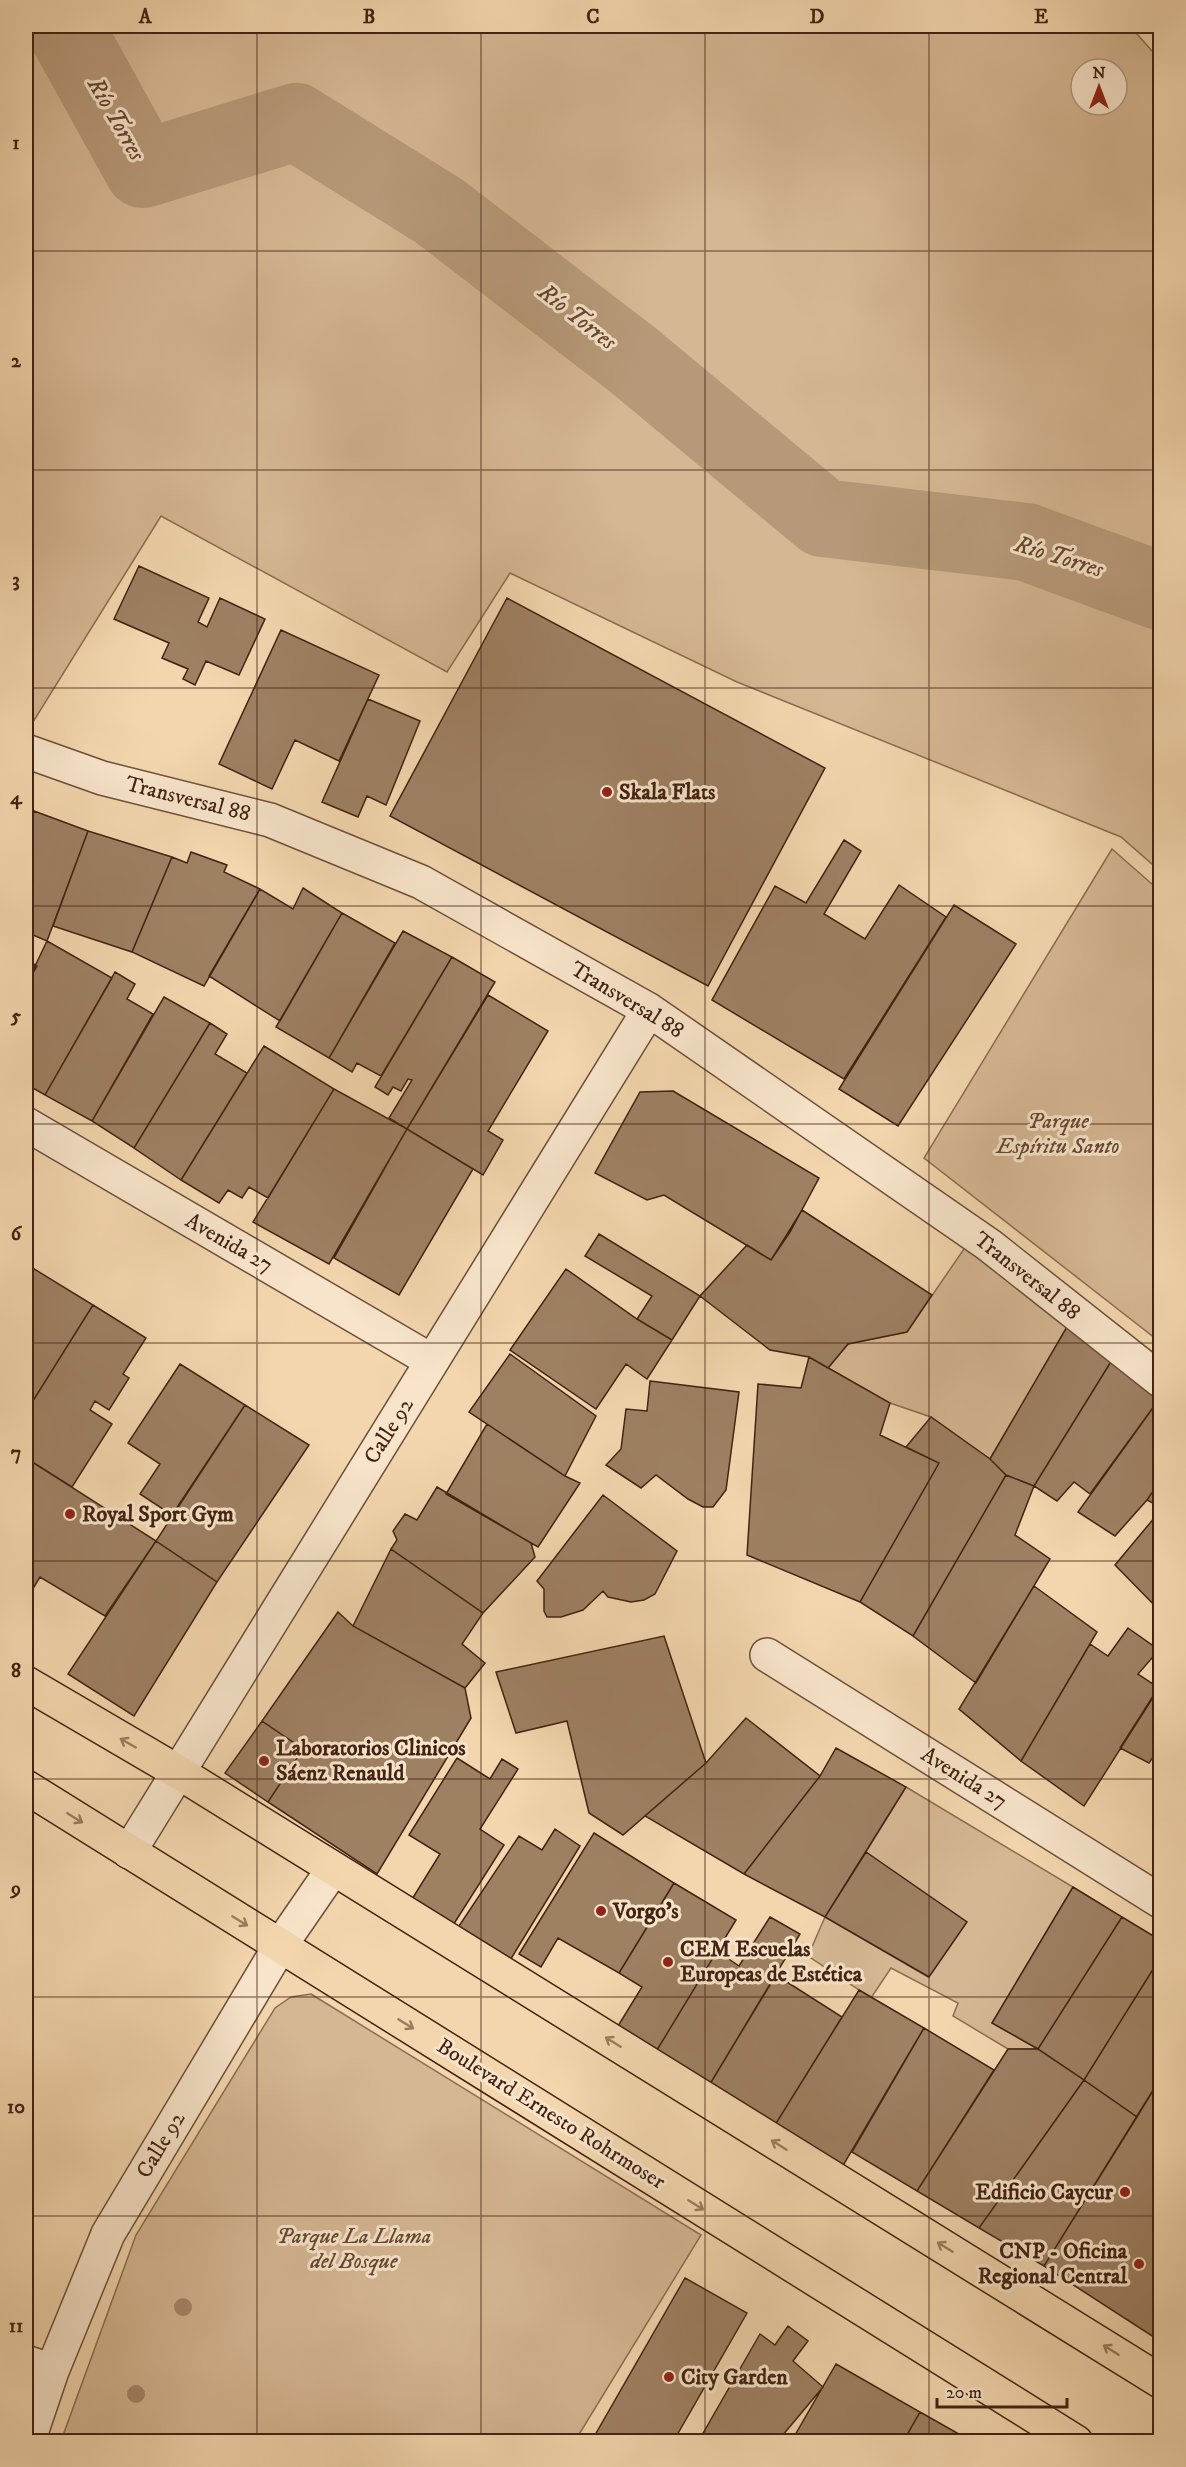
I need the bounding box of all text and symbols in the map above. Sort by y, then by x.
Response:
text: A [138,5,153,30]
text: B [363,5,375,30]
text: C [586,5,600,30]
text: D [810,5,825,30]
text: E [1034,5,1048,30]
north arrow [1069,57,1129,117]
text: N [1092,63,1106,83]
water label: Río Torres [80,71,152,167]
text: 1 [12,131,20,156]
water label: Río Torres [531,276,623,357]
text: 2 [11,349,22,374]
water label: Río Torres [1010,529,1108,585]
text: 3 [12,568,20,593]
street label: Transversal 88 [123,770,253,828]
place label: Skala Flats [619,779,716,806]
marker: Skala Flats [600,785,614,799]
text: 4 [10,786,23,811]
street label: Transversal 88 [565,956,689,1044]
text: 5 [10,1004,21,1029]
park label: Parque Espíritu Santo [995,1108,1120,1160]
street label: Avenida 27 [181,1207,277,1279]
text: 6 [11,1222,23,1247]
street label: Transversal 88 [968,1226,1086,1326]
street label: Calle 92 [358,1393,420,1469]
text: 7 [11,1441,21,1466]
place label: Royal Sport Gym [82,1501,234,1528]
marker: Royal Sport Gym [63,1507,77,1521]
text: 8 [11,1659,21,1684]
place label: Laboratorios Clinicos Sáenz Renauld [276,1735,466,1787]
one-way arrow [120,1736,137,1748]
street label: Avenida 27 [916,1741,1012,1815]
marker: Laboratorios Clinicos Sáenz Renauld [257,1754,271,1768]
one-way arrow [66,1812,83,1824]
text: 9 [9,1877,21,1902]
place label: Vorgo's [612,1898,679,1925]
marker: Vorgo's [594,1904,608,1918]
one-way arrow [231,1916,248,1928]
place label: CEM Escuelas Europeas de Estética [680,1936,863,1988]
marker: CEM Escuelas Europeas de Estética [661,1955,675,1969]
one-way arrow [397,2019,414,2031]
street label: Boulevard Ernesto Rohrmoser [432,2032,671,2196]
one-way arrow [605,2036,622,2048]
text: 10 [7,2095,25,2120]
street label: Calle 92 [131,2107,191,2183]
one-way arrow [771,2138,788,2150]
place label: Edificio Caycur [975,2179,1114,2206]
marker: Edificio Caycur [1118,2185,1132,2199]
one-way arrow [687,2199,704,2211]
park label: Parque La Llama del Bosque [277,2223,431,2276]
place label: CNP - Oficina Regional Central [978,2238,1128,2290]
one-way arrow [937,2241,954,2253]
marker: CNP - Oficina Regional Central [1132,2257,1146,2271]
text: 11 [9,2314,23,2339]
one-way arrow [1103,2343,1120,2355]
place label: City Garden [681,2364,788,2391]
marker: City Garden [662,2370,676,2384]
scale bar [937,2371,1068,2409]
text: 20 m [946,2382,982,2404]

